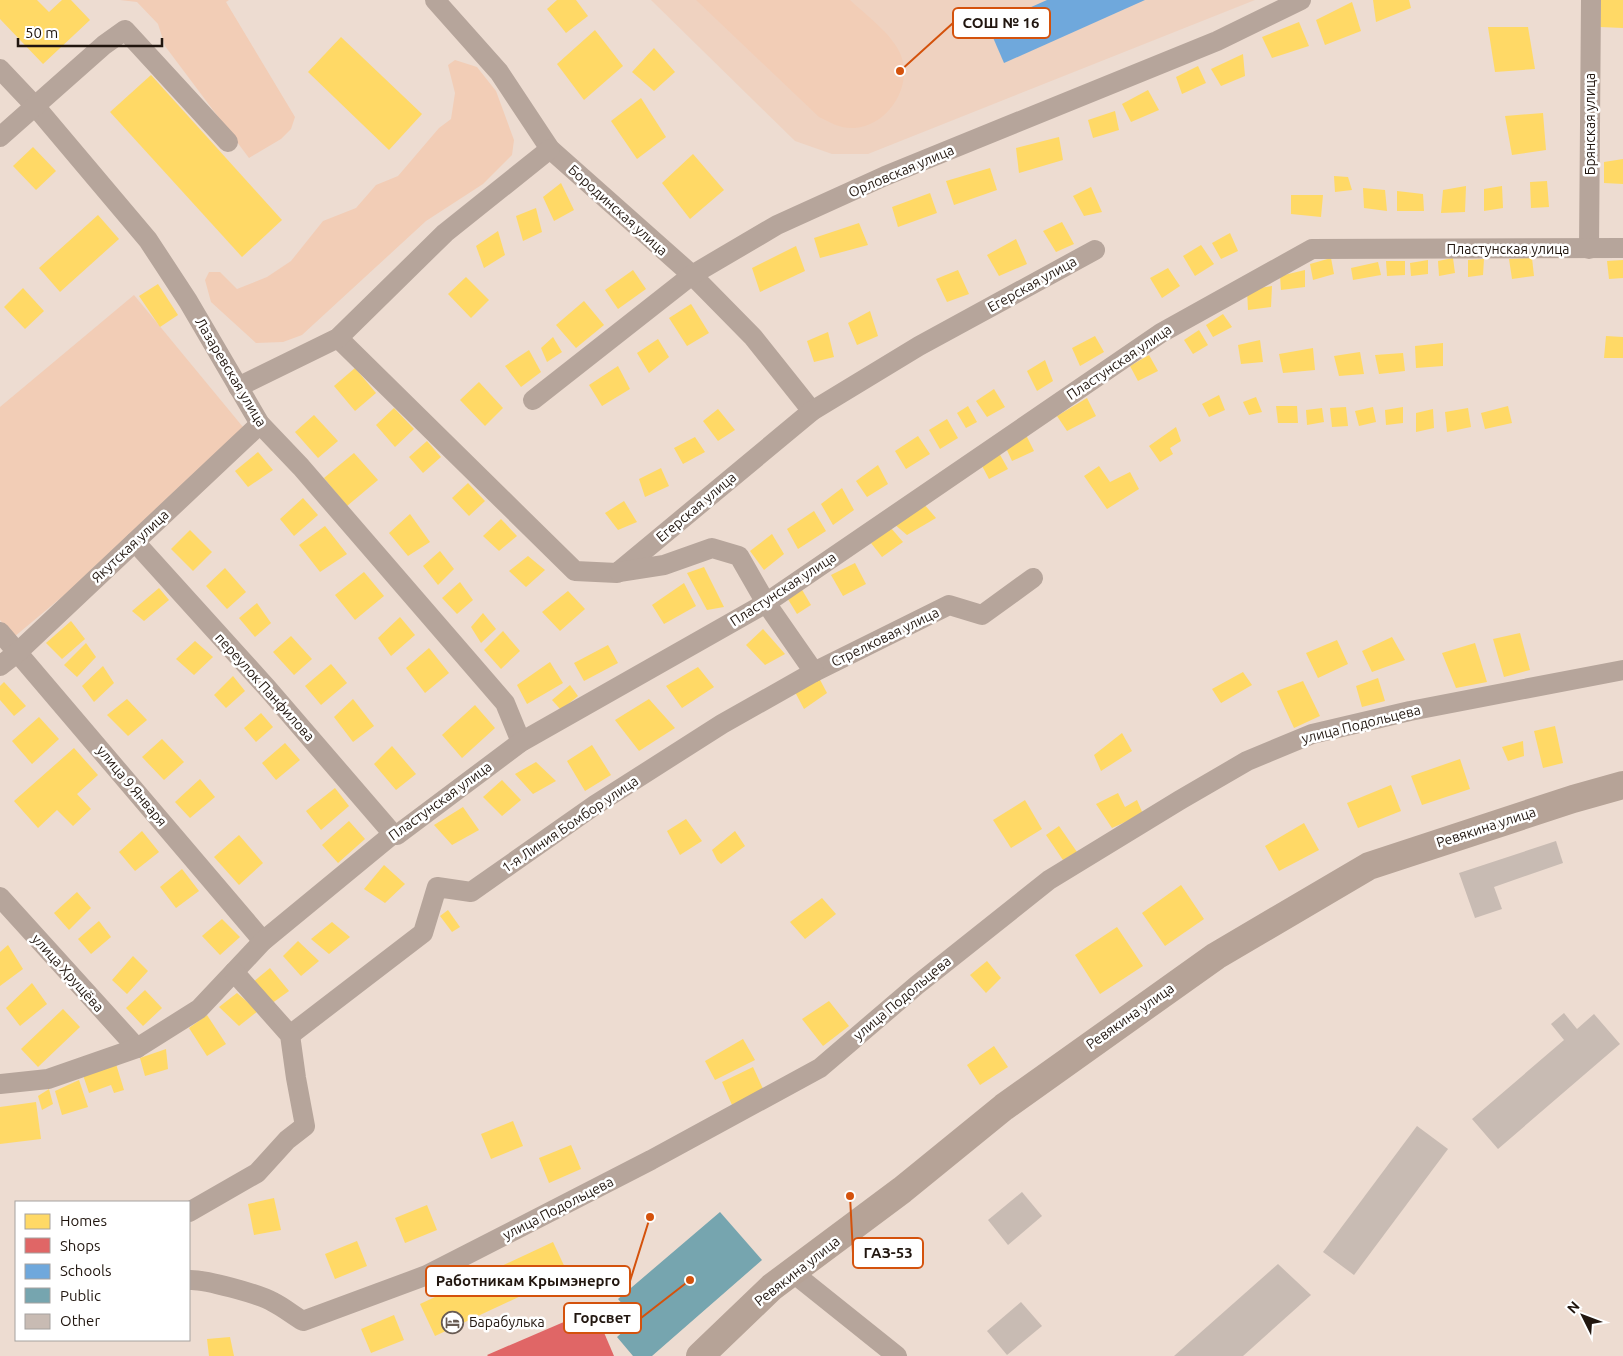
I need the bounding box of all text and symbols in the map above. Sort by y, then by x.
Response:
callout: СОШ № 16 [953,8,1050,38]
text: СОШ № 16 [963,14,1040,31]
scale bar [18,15,161,47]
text: 50 m [25,24,58,41]
street label: Брянская улица [1582,73,1598,175]
street label: Орловская улица [846,142,956,200]
street label: Бородинская улица [565,161,671,259]
street label: Пластунская улица [1446,241,1570,257]
street label: Егерская улица [985,253,1079,315]
street label: Лазаревская улица [192,315,270,429]
street label: Пластунская улица [1063,321,1175,403]
street label: Егерская улица [653,469,739,545]
street label: Якутская улица [88,506,172,586]
street label: Пластунская улица [727,549,839,629]
street label: Стрелковая улица [829,604,941,670]
street label: переулок Панфилова [212,630,318,744]
street label: улица Подольцева [1300,701,1422,747]
street label: улица 9 Января [94,742,170,830]
street label: Пластунская улица [385,758,495,844]
street label: 1-я Линия Бомбор улица [499,772,641,876]
street label: Ревякина улица [1434,803,1538,851]
street label: улица Хрущёва [29,931,107,1015]
street label: улица Подольцева [850,953,954,1043]
street label: Ревякина улица [1083,980,1177,1052]
street label: улица Подольцева [500,1173,616,1243]
legend [15,1201,190,1341]
text: Homes [60,1212,107,1229]
street label: Ревякина улица [751,1233,843,1309]
text: Shops [60,1237,101,1254]
callout: ГАЗ-53 [853,1238,923,1268]
text: ГАЗ-53 [863,1244,913,1261]
text: Schools [60,1262,111,1279]
callout: Работникам Крымэнерго [426,1266,630,1296]
text: Работникам Крымэнерго [436,1272,620,1289]
text: Public [60,1287,101,1304]
north arrow [1558,1291,1608,1341]
text: N [1564,1298,1583,1317]
callout: Горсвет [564,1303,641,1333]
text: Горсвет [573,1309,631,1326]
hotel icon: Барабулька [441,1310,465,1334]
text: Other [60,1312,100,1329]
place label: Барабулька [469,1314,545,1330]

